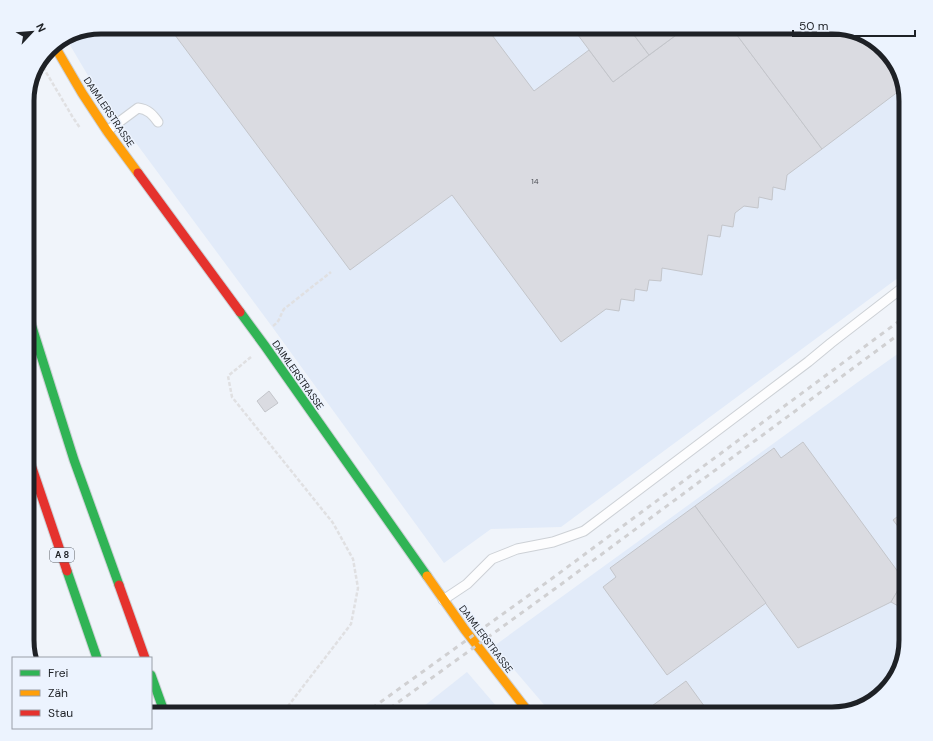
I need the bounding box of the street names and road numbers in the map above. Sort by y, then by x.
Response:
street label: DAIMLERSTRASSE [81,74,137,150]
street label: DAIMLERSTRASSE [269,338,327,412]
road number: A 8 [50,548,74,562]
street label: DAIMLERSTRASSE [456,602,516,676]

